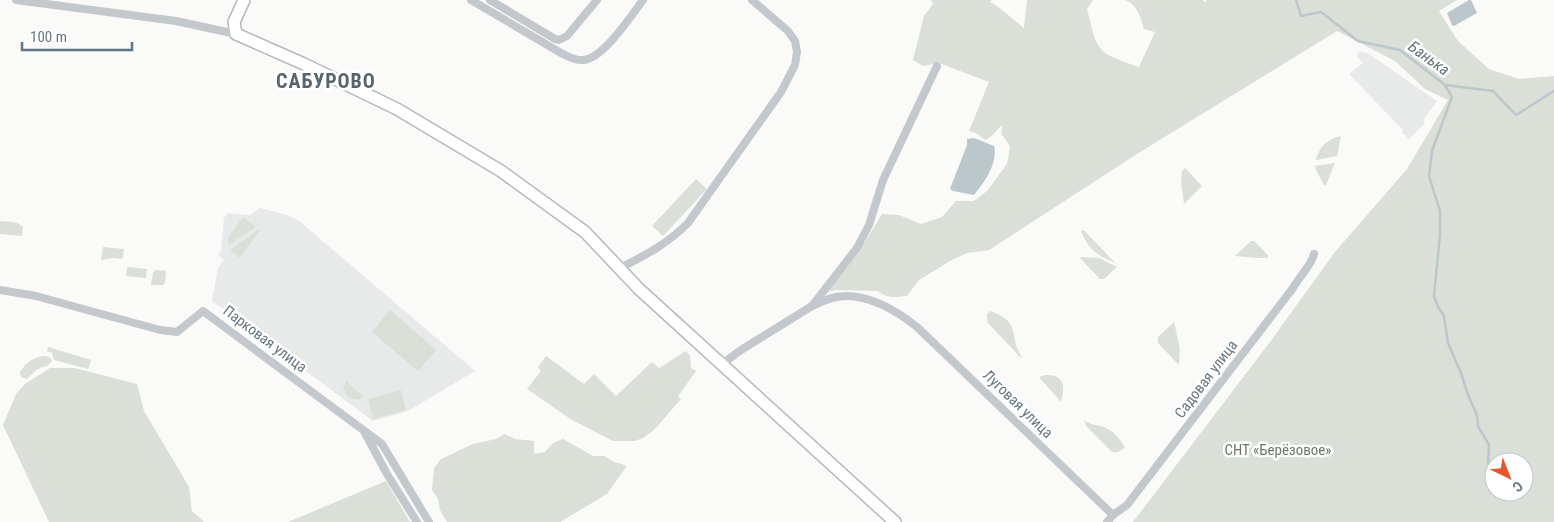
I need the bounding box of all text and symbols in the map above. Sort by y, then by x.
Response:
scale bar [22,20,132,52]
text: 100 m [30,28,67,46]
water label: Банька [1405,37,1453,79]
district label: САБУРОВО [276,69,376,93]
street label: Парковая улица [220,302,310,376]
street label: Садовая улица [1171,336,1241,422]
street label: Луговая улица [979,366,1057,442]
park label: СНТ «Берёзовое» [1224,441,1332,459]
north arrow [1484,452,1534,502]
text: С [1509,478,1526,495]

